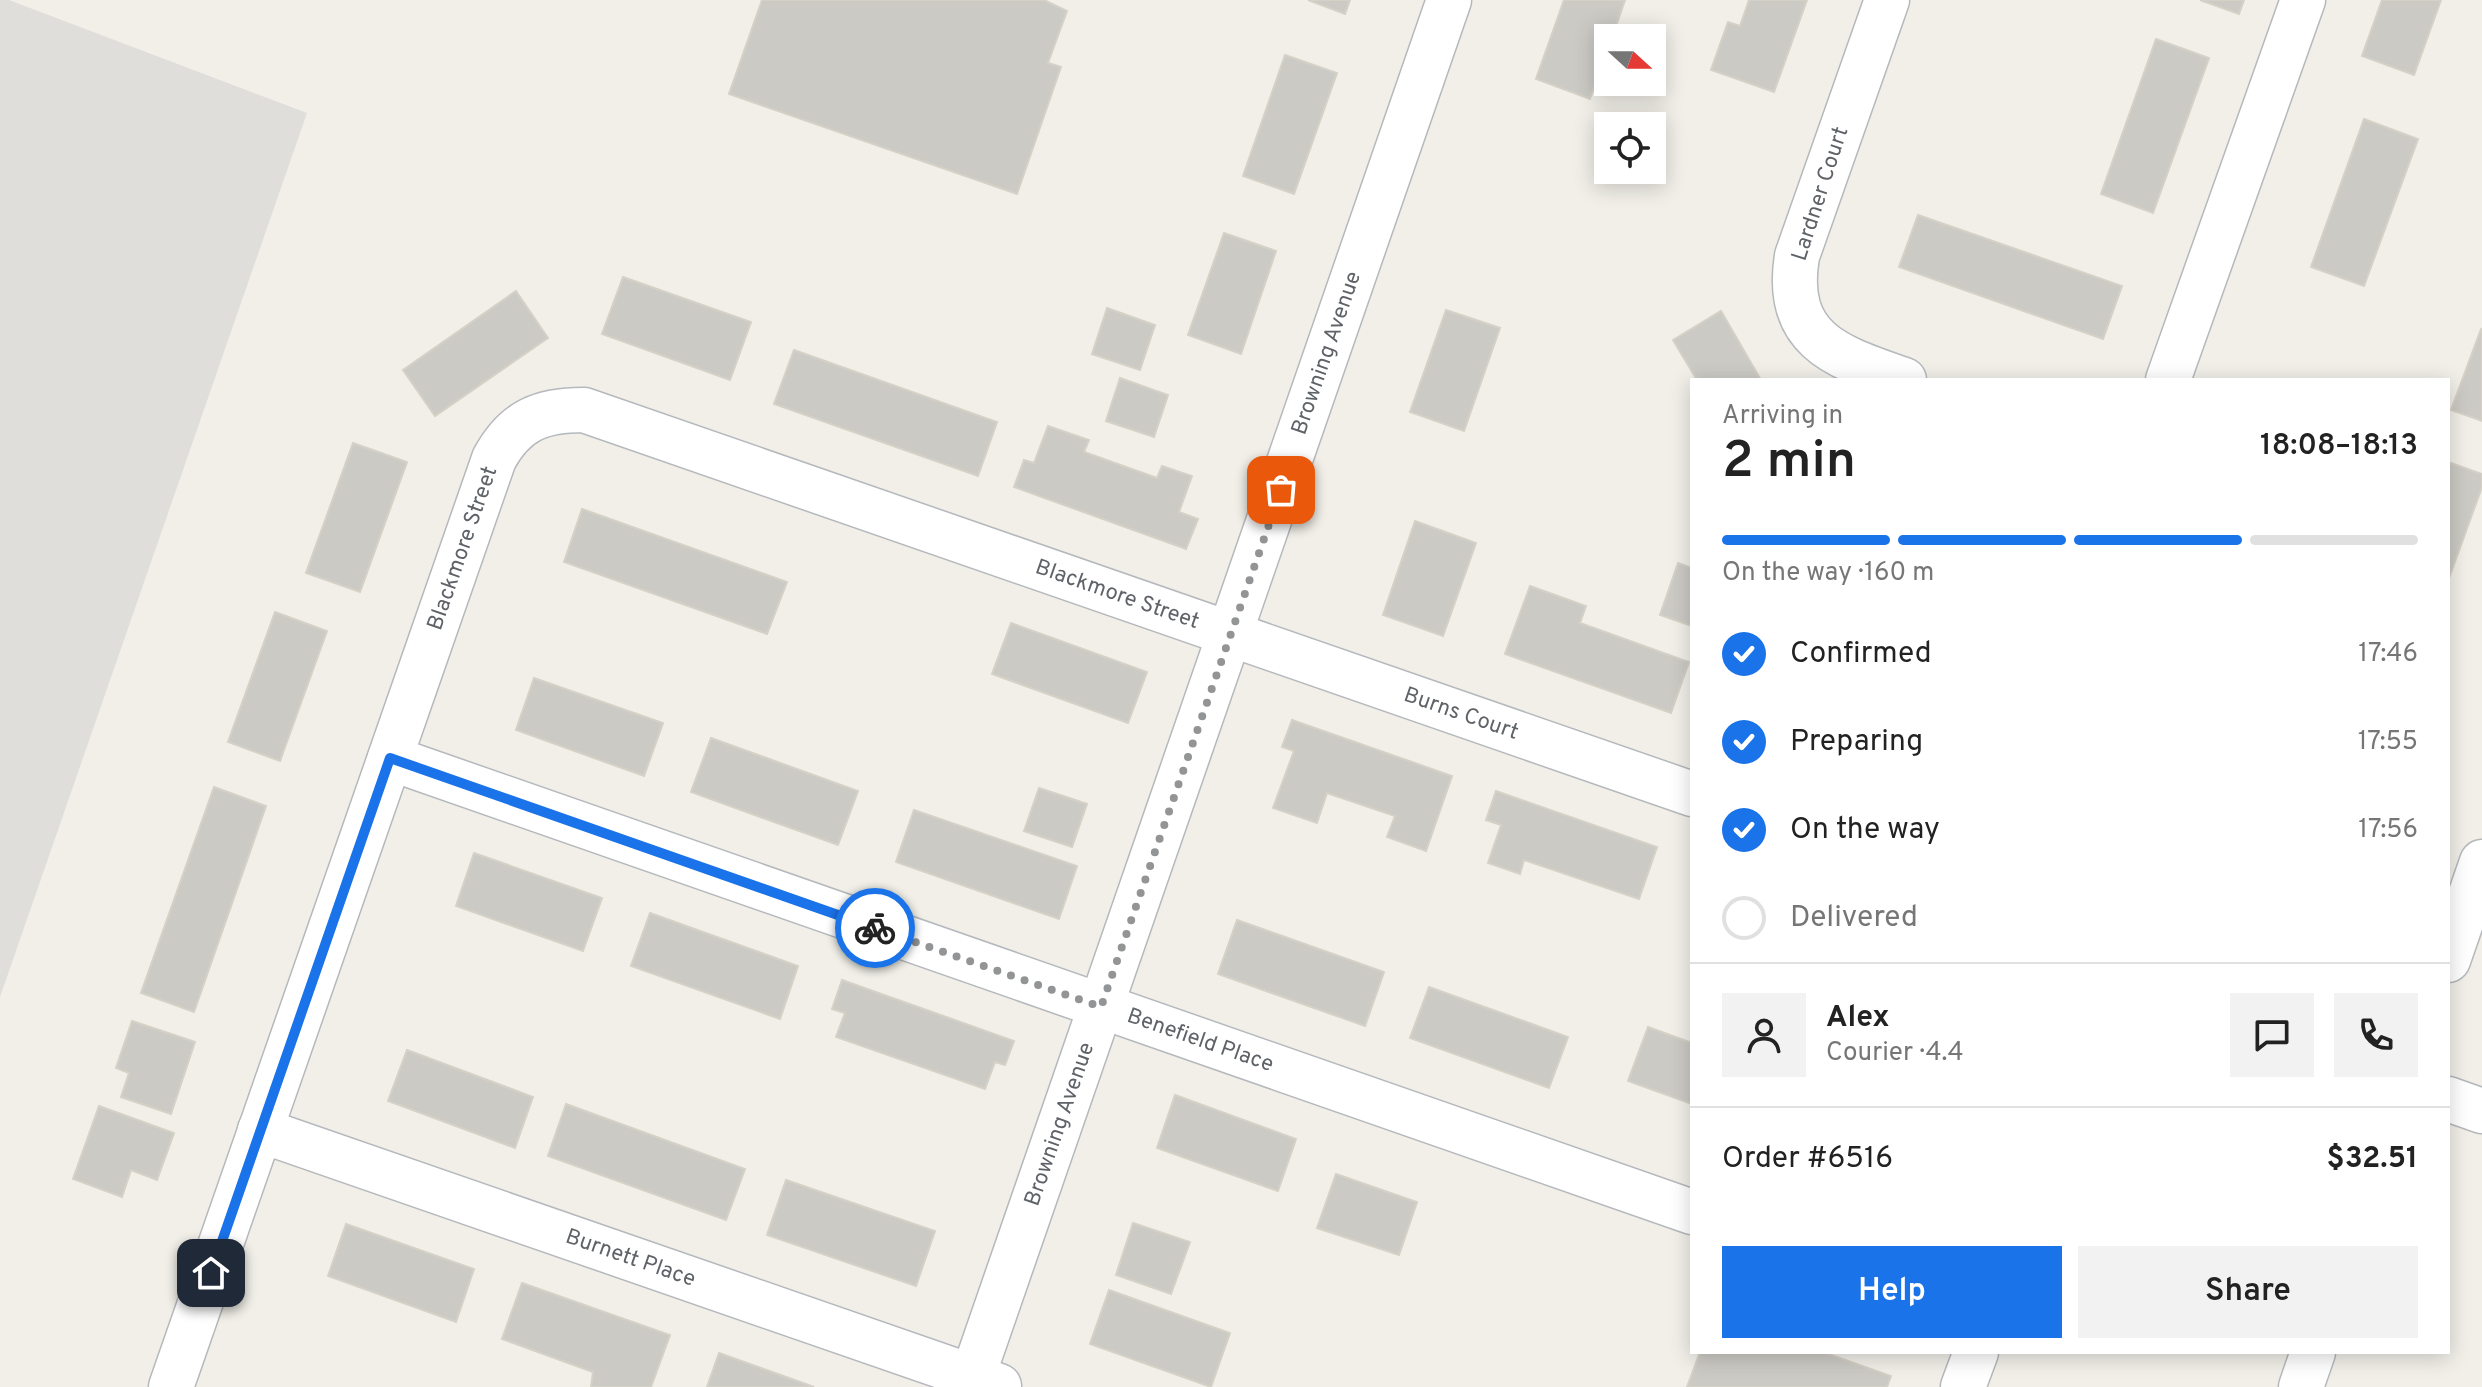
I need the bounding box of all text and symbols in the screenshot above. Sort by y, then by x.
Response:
north arrow [1594,24,1666,96]
map controls [1594,24,1666,184]
button: locate [1594,112,1666,184]
street label: Lardner Court [1787,124,1855,264]
street label: Browning Avenue [1286,268,1368,438]
text: Arriving in [1722,400,1843,433]
text: 18:08–18:13 [2260,428,2418,465]
text: 2 min [1722,430,1856,496]
pin [1247,456,1315,524]
street label: Blackmore Street [422,463,504,634]
icon: bag [1259,468,1303,512]
street label: Blackmore Street [1032,554,1203,636]
text: On the way · 160 m [1722,557,1934,590]
icon: check [1722,632,1766,676]
text: Confirmed [1790,636,1932,673]
text: 17:46 [2358,638,2418,671]
street label: Burns Court [1400,682,1522,746]
icon: check [1722,720,1766,764]
text: Preparing [1790,724,1923,761]
text: 17:55 [2358,726,2418,759]
icon: check [1722,808,1766,852]
text: On the way [1790,812,1940,849]
text: 17:56 [2358,814,2418,847]
courier [835,888,915,968]
text: Delivered [1790,900,1918,937]
icon: bike [853,906,897,950]
button: person [1722,993,1806,1077]
button: chat [2230,993,2314,1077]
button: phone [2334,993,2418,1077]
text: Alex [1826,1000,1890,1037]
street label: Benefield Place [1123,1002,1277,1079]
text: Courier · 4.4 [1826,1037,1964,1070]
street label: Browning Avenue [1019,1039,1101,1210]
text: Order #6516 [1722,1141,1893,1178]
text: $32.51 [2327,1141,2418,1178]
street label: Burnett Place [562,1223,699,1293]
pin [177,1239,245,1307]
button: Help [1722,1246,2062,1338]
button: Share [2078,1246,2418,1338]
icon: home [189,1251,233,1295]

